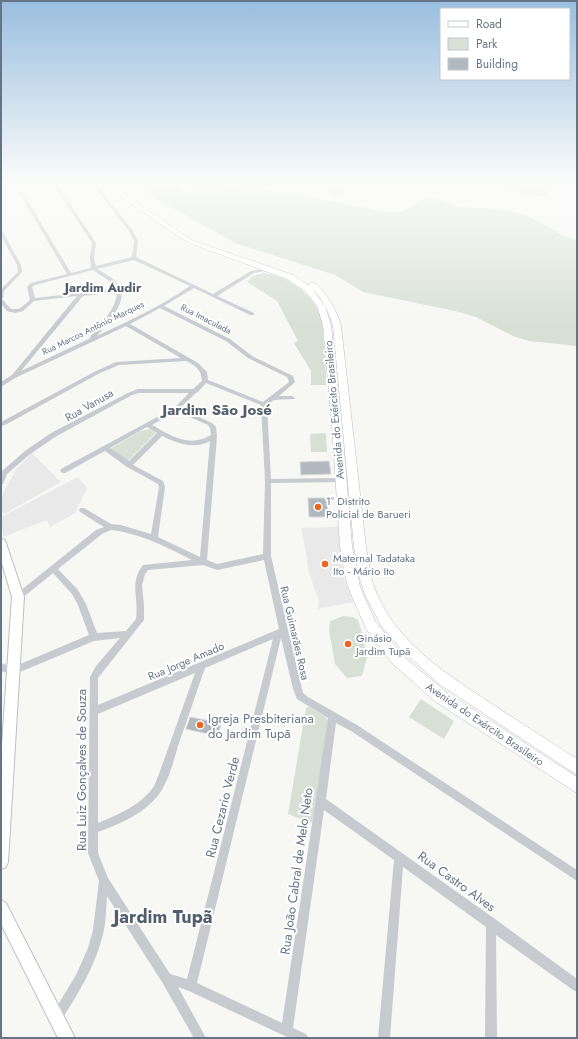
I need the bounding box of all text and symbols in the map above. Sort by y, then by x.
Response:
legend [440,8,570,80]
text: Road [476,15,502,33]
text: Park [476,35,498,53]
text: Building [476,55,518,73]
district label: Jardim Audir [62,278,142,297]
street label: Rua Marcos Antônio Marques [40,297,146,358]
street label: Rua Imaculada [179,300,234,337]
street label: Avenida do Exército Brasileiro [320,340,348,480]
street label: Rua Vanusa [62,385,116,425]
district label: Jardim São José [159,399,272,421]
place label: 1º Distrito Policial de Barueri [326,493,411,522]
marker: 1º Distrito Policial de Barueri [313,502,323,512]
place label: Maternal Tadataka Ito - Mário Ito [333,550,415,579]
marker: Maternal Tadataka Ito - Mário Ito [320,559,330,569]
street label: Rua Guimarães Rosa [276,584,314,682]
place label: Ginásio Jardim Tupã [354,630,410,659]
street label: Rua Jorge Amado [145,638,227,684]
marker: Ginásio Jardim Tupã [343,639,353,649]
street label: Avenida do Exército Brasileiro [423,678,547,770]
street label: Rua Luiz Gonçalves de Souza [72,689,91,851]
place label: Igreja Presbiteriana do Jardim Tupã [208,709,314,743]
marker: Igreja Presbiteriana do Jardim Tupã [195,720,205,730]
street label: Rua Cezario Verde [201,754,244,860]
street label: Rua João Cabral de Melo Neto [275,786,318,956]
street label: Rua Castro Alves [414,847,500,916]
district label: Jardim Tupã [110,904,213,930]

